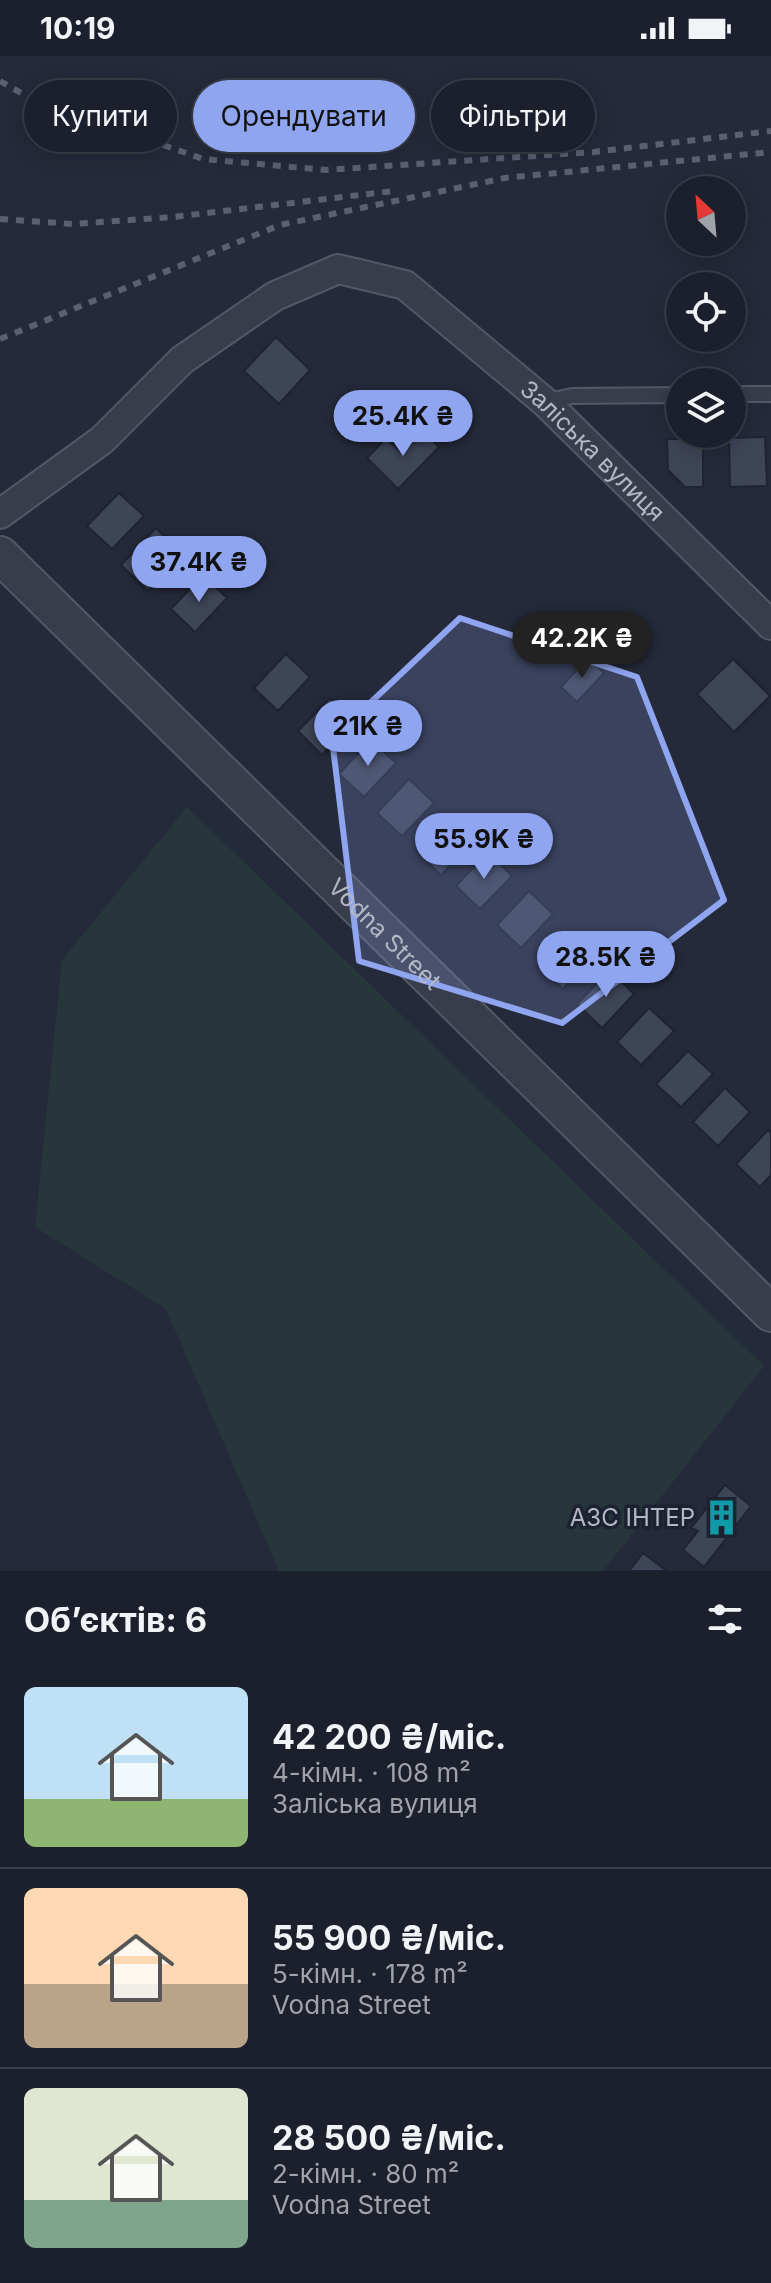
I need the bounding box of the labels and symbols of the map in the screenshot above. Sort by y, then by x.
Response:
north arrow [666,176,746,256]
street label: Заліська вулиця [515,374,671,527]
pin: 25.4K ₴ [329,390,477,458]
pin: 37.4K ₴ [125,536,273,604]
pin: 42.2K ₴ [508,612,656,680]
pin: 21K ₴ [312,700,424,768]
pin: 55.9K ₴ [410,813,558,881]
street label: Vodna Street [323,872,448,995]
pin: 28.5K ₴ [532,931,680,999]
building icon: АЗС ІНТЕР [702,1498,740,1536]
place label: АЗС ІНТЕР [570,1503,695,1532]

